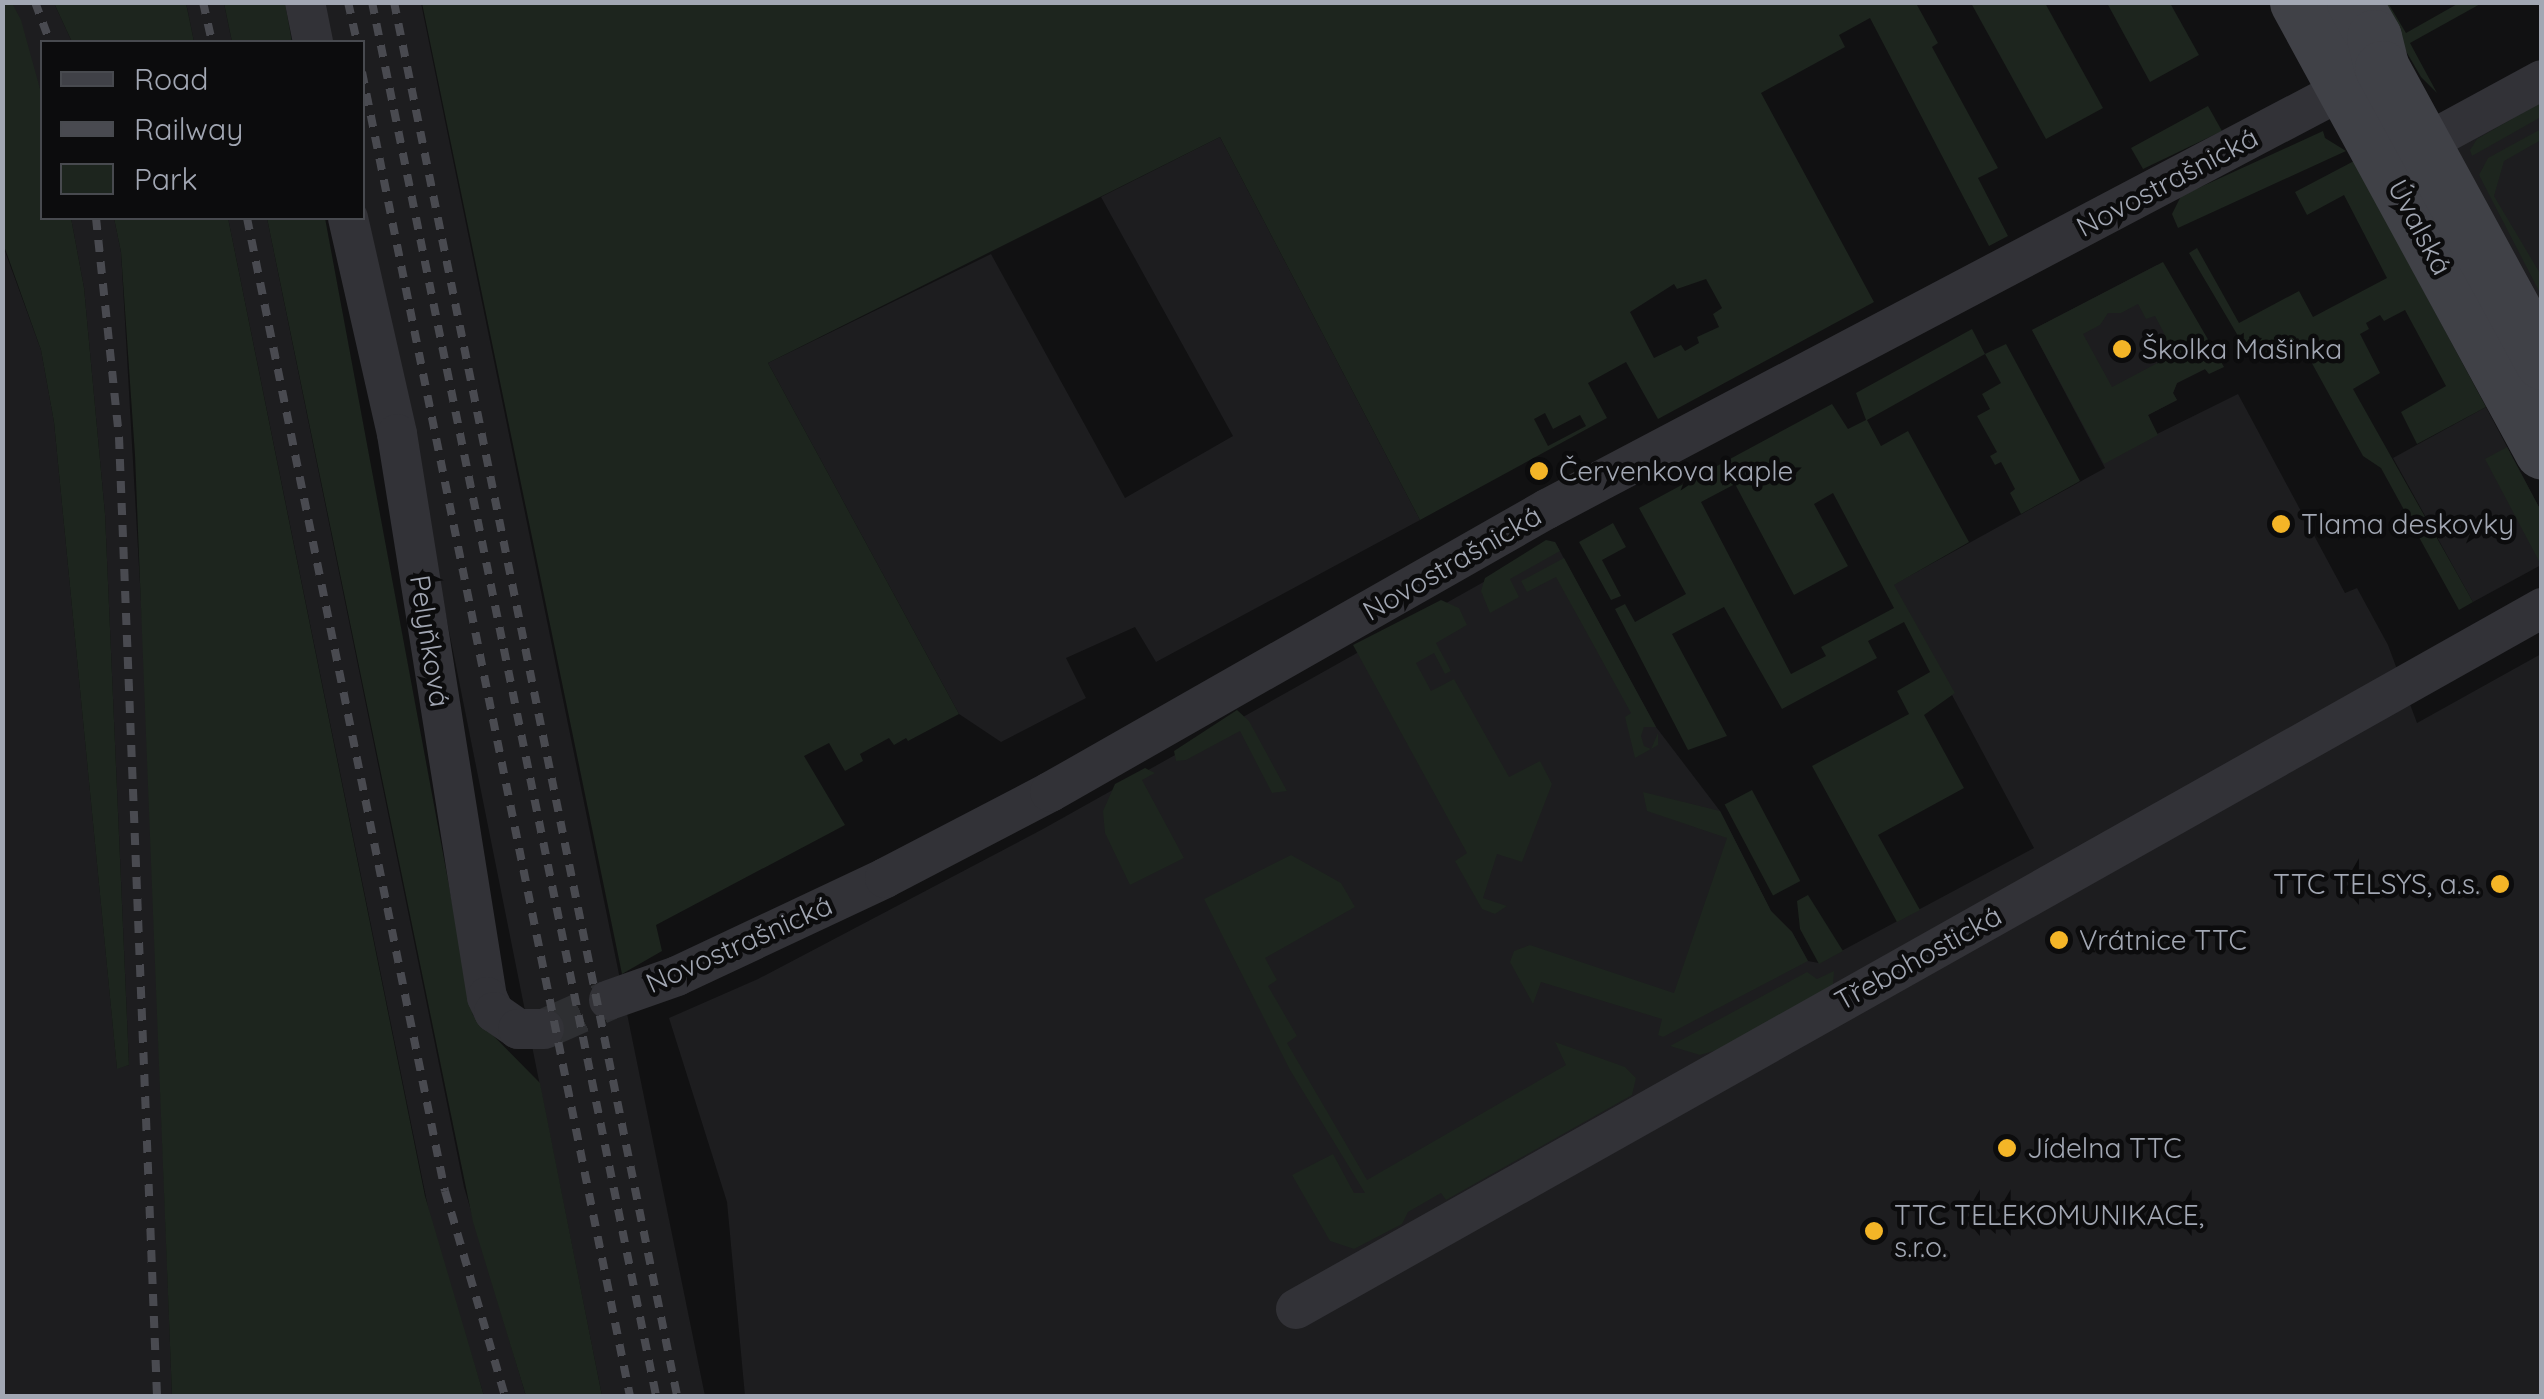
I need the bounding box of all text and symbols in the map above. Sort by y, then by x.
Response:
legend [40,40,365,220]
text: Road [134,60,208,98]
text: Railway [134,110,243,148]
street label: Novostrašnická [2071,120,2263,244]
text: Park [134,160,198,198]
street label: Úvalská [2381,174,2459,280]
place label: Školka Mašinka [2142,332,2342,366]
marker: Školka Mašinka [2111,338,2133,360]
place label: Červenkova kaple [1559,454,1793,488]
marker: Červenkova kaple [1528,460,1550,482]
street label: Novostrašnická [1357,498,1547,628]
place label: Tlama deskovky [2301,507,2514,541]
marker: Tlama deskovky [2270,513,2292,535]
street label: Pelyňková [403,573,457,709]
place label: TTC TELSYS, a.s. [2273,867,2480,901]
marker: TTC TELSYS, a.s. [2489,873,2511,895]
street label: Novostrašnická [641,888,837,1000]
street label: Třebohostická [1829,898,2007,1018]
place label: Vrátnice TTC [2079,923,2247,957]
marker: Vrátnice TTC [2048,929,2070,951]
place label: Jídelna TTC [2027,1131,2181,1165]
marker: Jídelna TTC [1996,1137,2018,1159]
place label: TTC TELEKOMUNIKACE, s.r.o. [1894,1198,2204,1264]
marker: TTC TELEKOMUNIKACE, s.r.o. [1863,1220,1885,1242]

